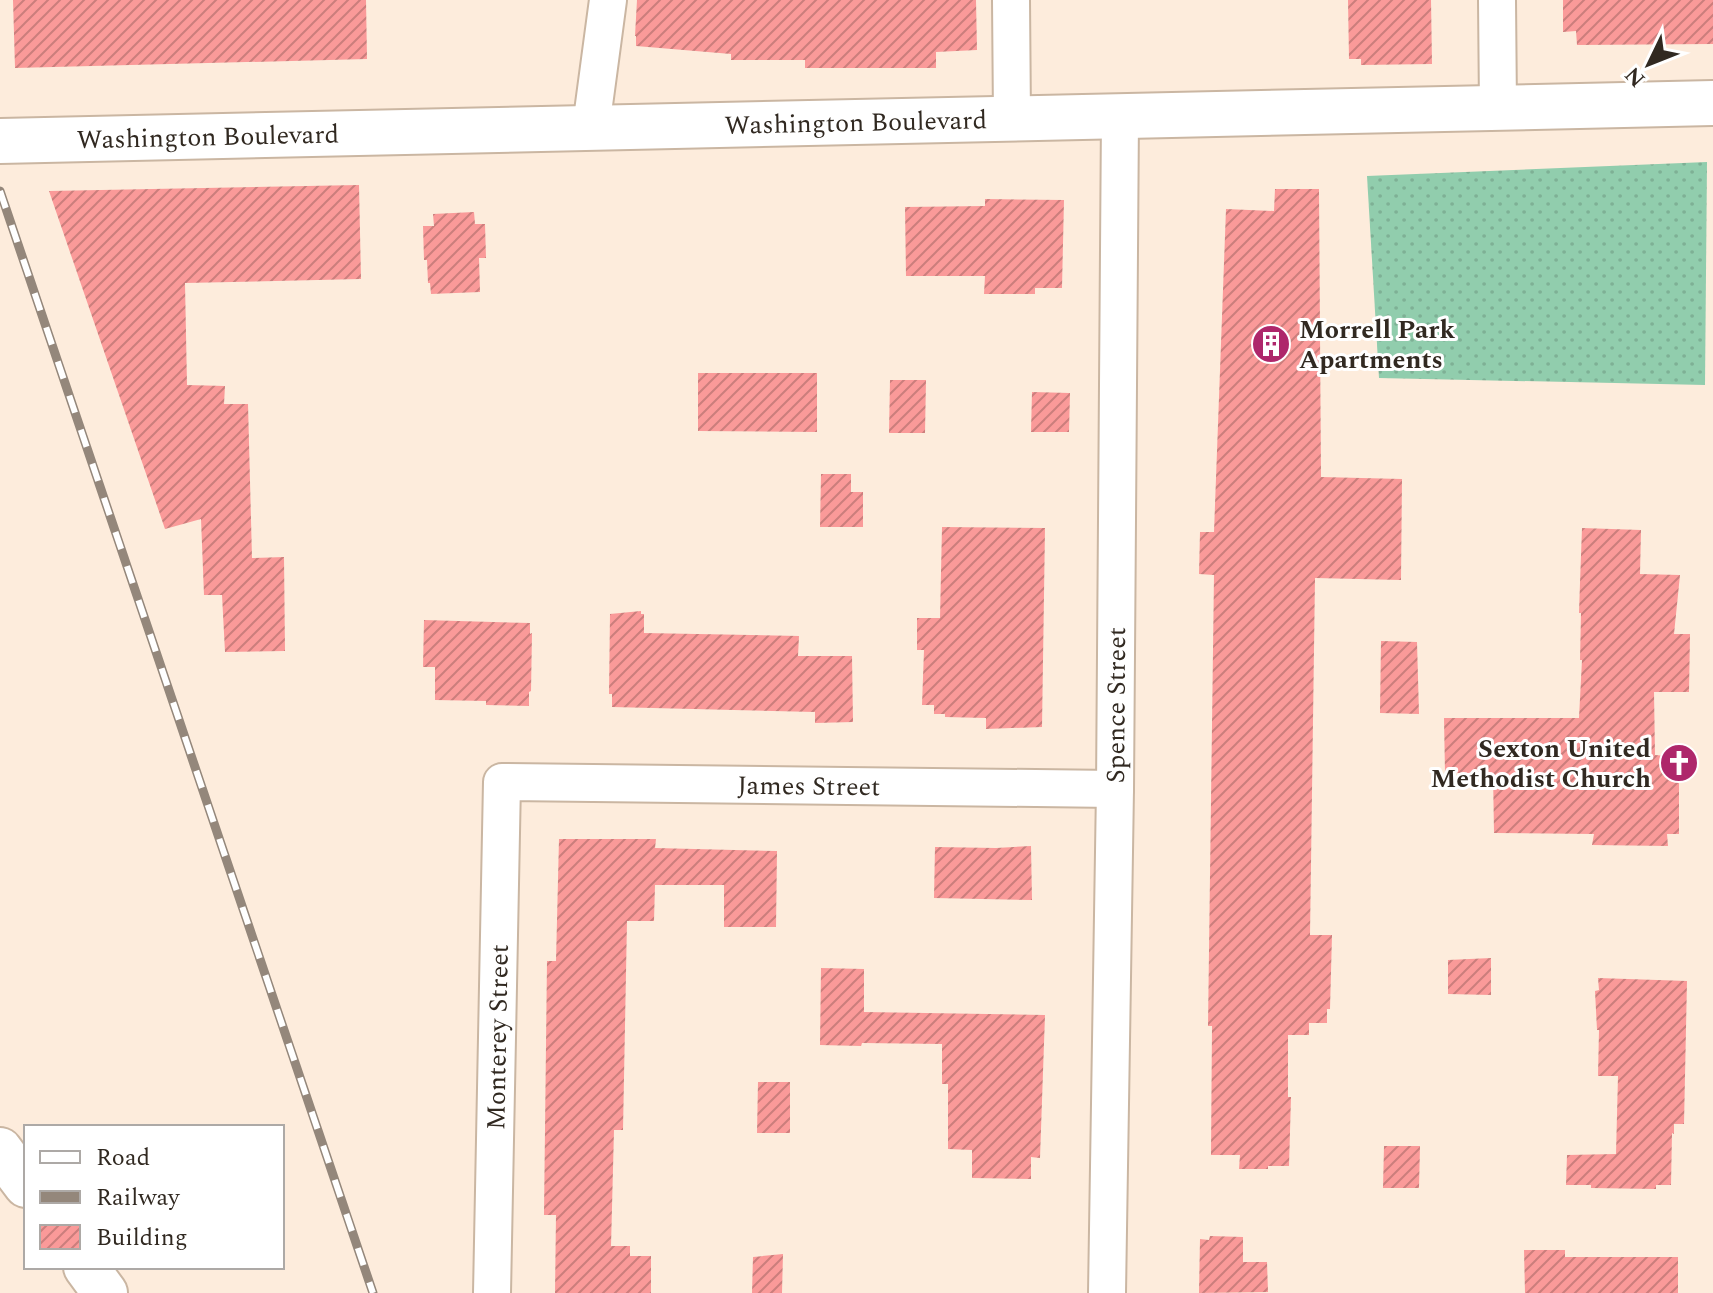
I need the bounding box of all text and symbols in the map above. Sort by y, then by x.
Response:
north arrow [1609,24,1689,104]
text: N [1617,59,1654,94]
street label: Washington Boulevard [724,100,988,146]
street label: Washington Boulevard [76,114,340,160]
place label: Morrell Park Apartments [1299,310,1455,380]
building icon: Morrell Park Apartments [1250,323,1292,365]
street label: Spence Street [1096,627,1137,783]
place label: Sexton United Methodist Church [1430,729,1651,799]
church icon: Sexton United Methodist Church [1658,742,1700,784]
street label: James Street [737,766,881,807]
street label: Monterey Street [476,944,520,1131]
legend [24,1125,284,1269]
text: Road [96,1140,150,1176]
text: Railway [96,1180,181,1216]
text: Building [96,1220,188,1256]

